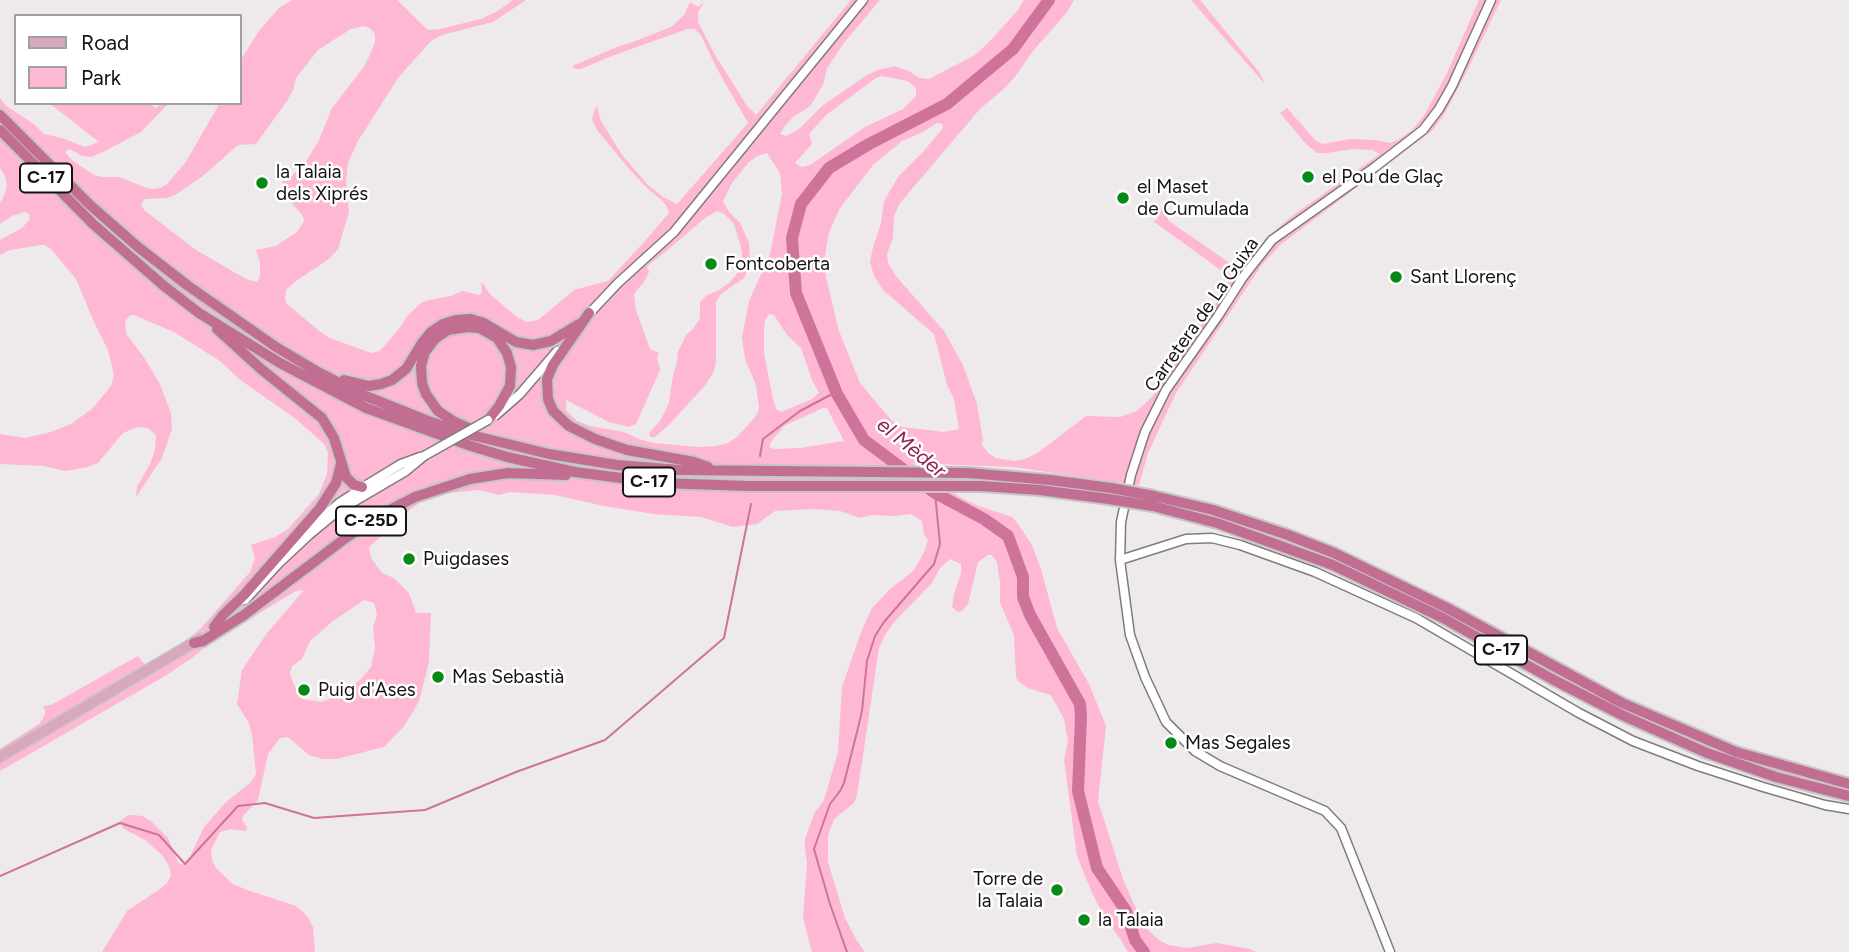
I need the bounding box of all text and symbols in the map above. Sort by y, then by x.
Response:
legend [14,14,242,105]
text: Road [81,30,129,55]
text: Park [81,65,121,90]
place label: la Talaia dels Xiprés [276,161,368,205]
road number: C-17 [20,163,72,192]
place label: el Pou de Glaç [1322,166,1443,188]
marker: el Pou de Glaç [1300,169,1316,185]
marker: la Talaia dels Xiprés [254,175,270,191]
place label: el Maset de Cumulada [1137,176,1249,220]
marker: el Maset de Cumulada [1115,190,1131,206]
street label: Carretera de La Guixa [1140,233,1264,397]
place label: Fontcoberta [725,253,830,275]
marker: Fontcoberta [703,256,719,272]
place label: Sant Llorenç [1410,266,1517,288]
marker: Sant Llorenç [1388,269,1404,285]
water label: el Mèder [871,413,951,483]
road number: C-17 [623,468,675,496]
road number: C-25D [336,506,406,536]
place label: Puigdases [423,548,509,570]
marker: Puigdases [401,551,417,567]
road number: C-17 [1475,636,1527,664]
place label: Mas Sebastià [452,666,564,688]
marker: Mas Sebastià [430,669,446,685]
place label: Puig d'Ases [318,679,416,701]
marker: Puig d'Ases [296,682,312,698]
place label: Mas Segales [1185,732,1291,754]
marker: Mas Segales [1163,735,1179,751]
place label: Torre de la Talaia [973,868,1043,912]
marker: Torre de la Talaia [1049,882,1065,898]
place label: la Talaia [1098,909,1164,931]
marker: la Talaia [1076,912,1092,928]

